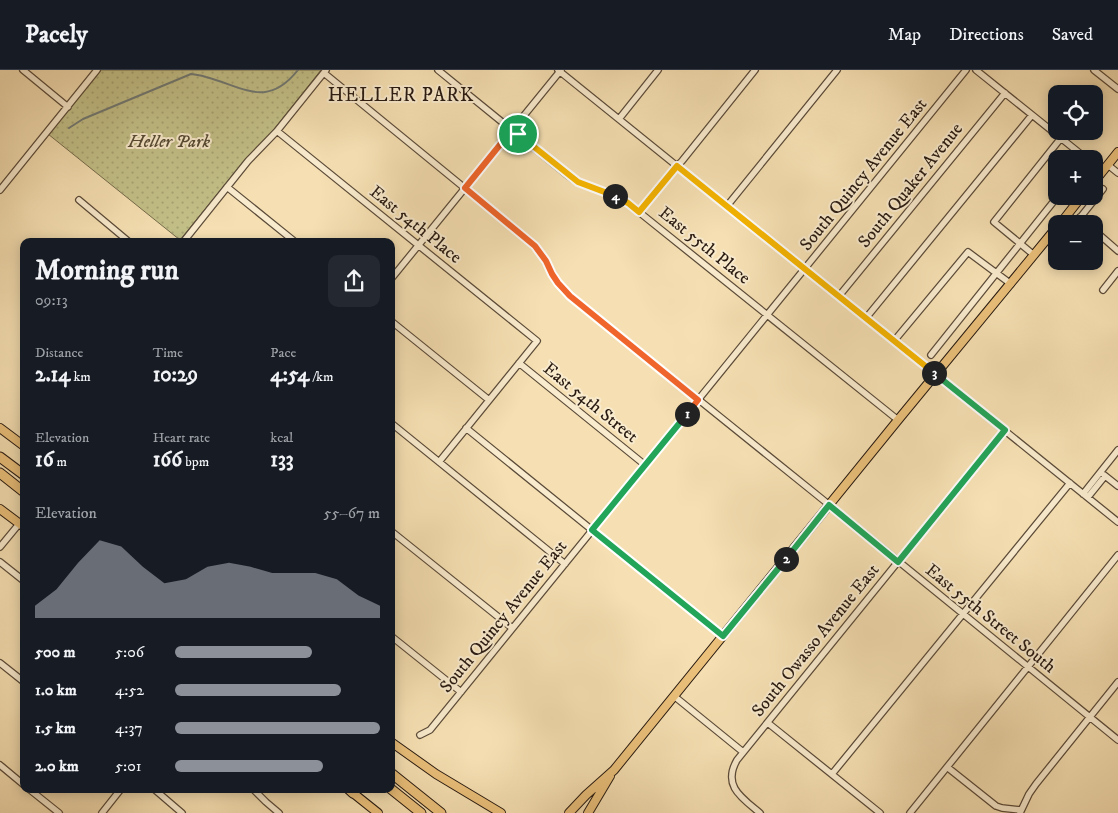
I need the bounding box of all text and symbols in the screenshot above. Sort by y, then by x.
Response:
text: Pacely [25,20,88,50]
text: Map [888,24,921,46]
text: Directions [949,24,1024,46]
text: Saved [1052,24,1093,46]
district label: HELLER PARK [328,84,474,107]
map controls [1048,85,1103,270]
button: locate [1048,85,1103,140]
street label: South Quincy Avenue East [795,94,932,255]
pin [497,113,539,155]
street label: South Quaker Avenue [854,119,968,253]
icon: arrive [504,120,532,148]
park label: Heller Park [127,131,210,153]
button: + [1048,150,1103,205]
street label: East 54th Place [365,181,466,269]
pin: 4 [602,184,628,208]
text: 4 [611,187,620,205]
street label: East 55th Place [654,202,755,289]
button: − [1048,215,1103,270]
text: Morning run [35,253,179,288]
button: share [328,255,380,307]
text: 09:13 [35,290,68,310]
text: Distance [35,344,83,362]
text: Time [153,344,183,362]
text: Pace [270,344,296,362]
street label: East 54th Street [538,358,643,448]
pin: 3 [922,360,946,386]
text: 2.14 [35,362,70,388]
text: 10:29 [153,362,198,388]
text: 4:54 [270,362,309,388]
text: 3 [932,364,937,382]
text: km [70,368,91,386]
text: /km [309,368,334,386]
pin: 1 [674,402,700,426]
text: 1 [685,405,690,423]
text: Elevation [35,429,89,447]
text: Heart rate [153,429,210,447]
text: kcal [270,429,293,447]
text: 16 [35,447,54,473]
text: 166 [153,447,182,473]
text: 133 [270,447,294,473]
text: m [54,453,67,471]
text: bpm [182,453,209,471]
text: Elevation [35,503,97,523]
text: 55–67 m [323,503,380,523]
street label: South Quincy Avenue East [435,536,572,697]
pin: 2 [774,546,798,572]
text: 2 [783,550,790,568]
street label: East 55th Street South [921,559,1060,678]
street label: South Owasso Avenue East [747,560,884,722]
text: 500 m [35,642,76,662]
text: 5:06 [115,642,144,662]
text: 1.0 km [35,680,77,700]
text: 4:52 [115,680,144,700]
text: 1.5 km [35,718,76,738]
text: 4:37 [115,718,143,738]
text: 2.0 km [35,756,79,776]
text: 5:01 [115,756,142,776]

